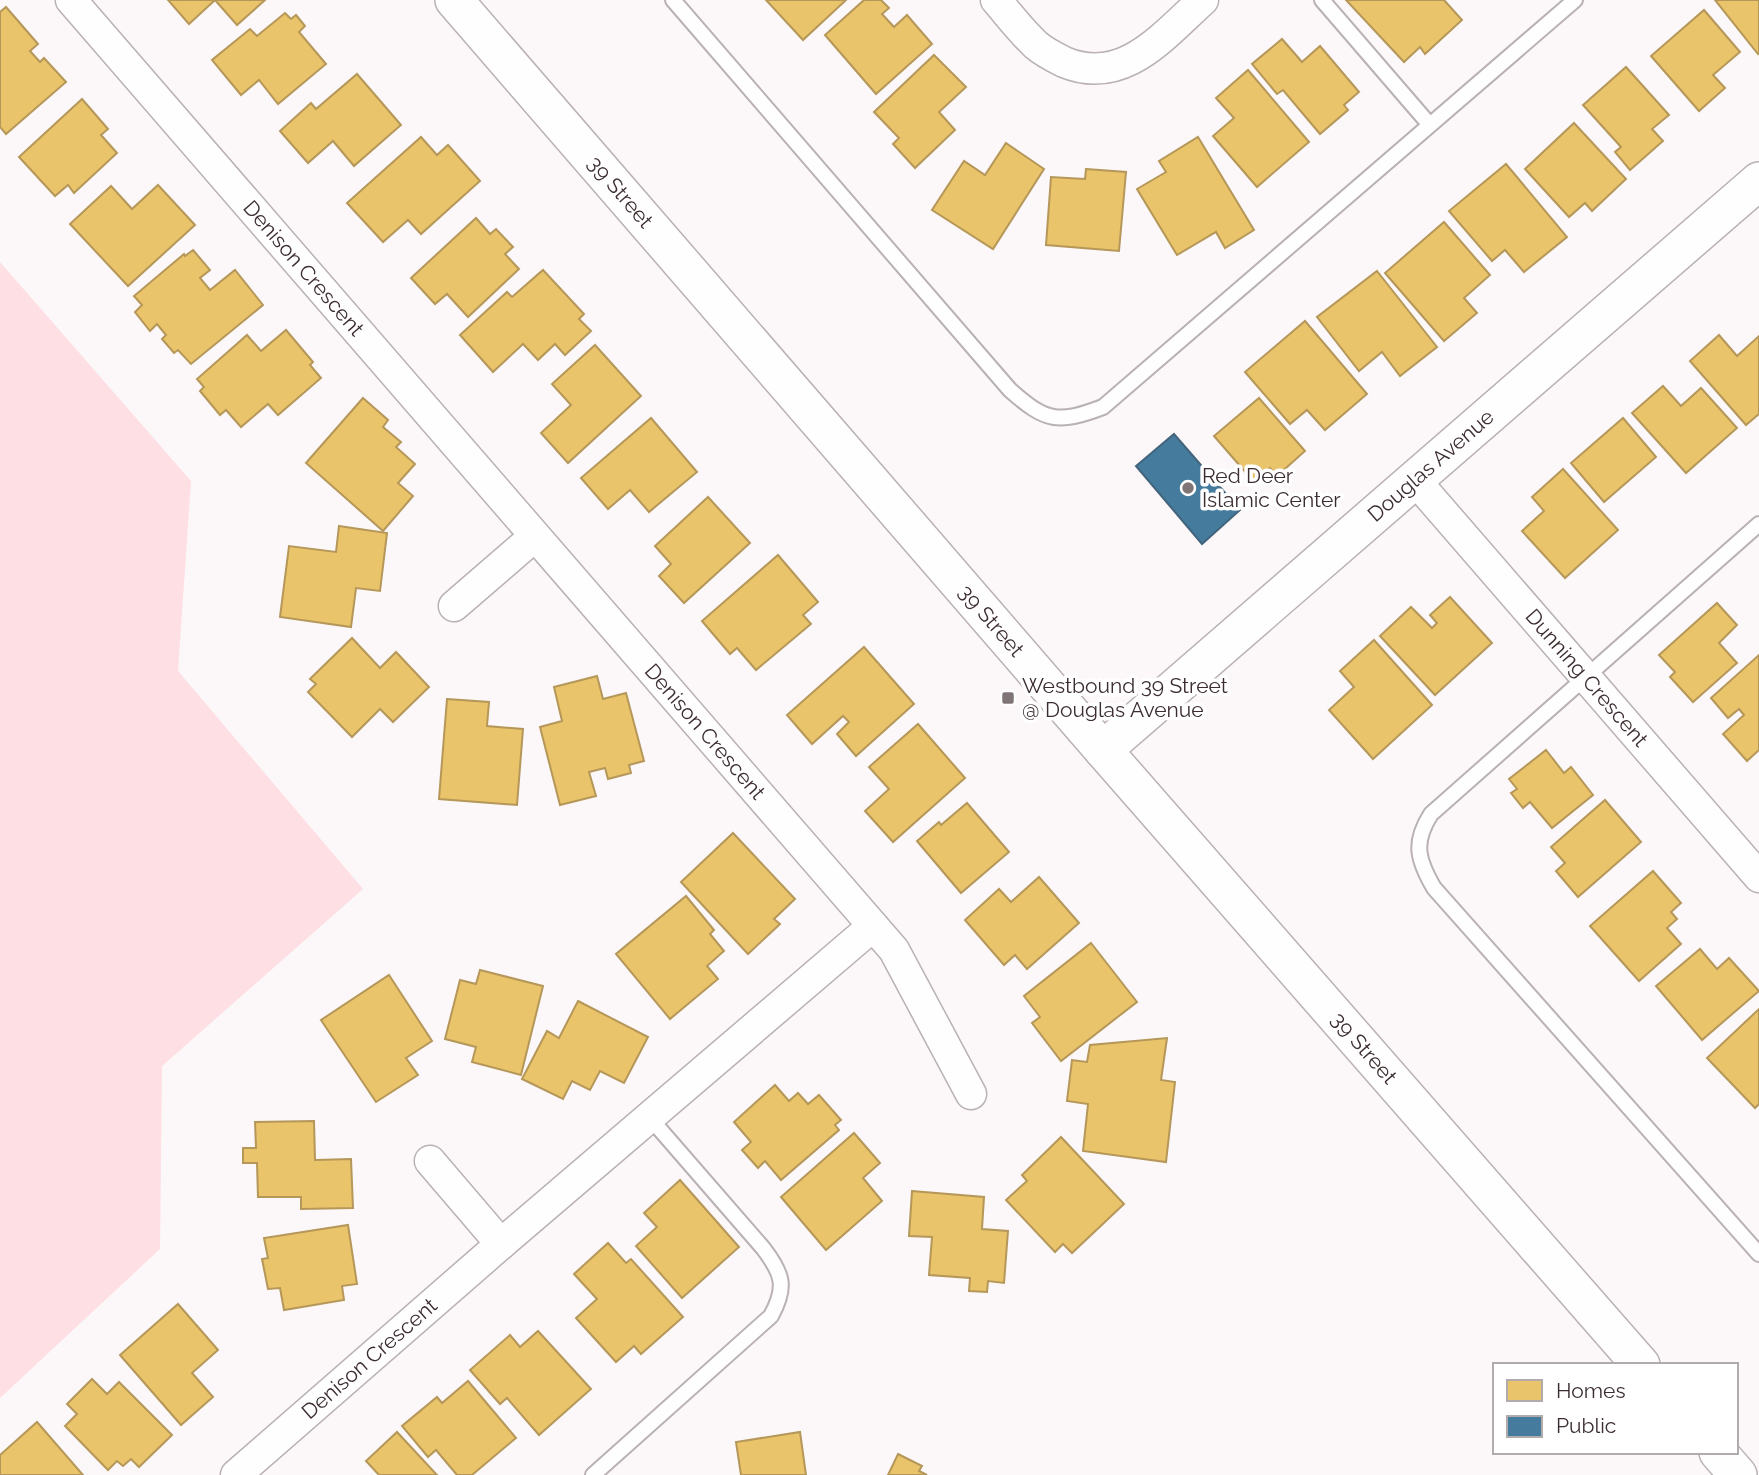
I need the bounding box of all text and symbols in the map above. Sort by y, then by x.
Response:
street label: 39 Street [583,151,659,233]
street label: Denison Crescent [238,195,369,341]
street label: Douglas Avenue [1362,404,1499,527]
place label: Red Deer Islamic Center [1202,463,1341,512]
marker: Red Deer Islamic Center [1180,480,1196,496]
street label: 39 Street [954,579,1030,662]
street label: Dunning Crescent [1521,604,1653,752]
street label: Denison Crescent [640,658,771,804]
place label: Westbound 39 Street @ Douglas Avenue [1022,673,1228,722]
marker: Westbound 39 Street @ Douglas Avenue [1000,690,1016,706]
street label: 39 Street [1326,1007,1402,1089]
street label: Denison Crescent [296,1293,442,1424]
legend [1493,1363,1738,1454]
text: Homes [1556,1378,1626,1403]
text: Public [1556,1413,1616,1438]

